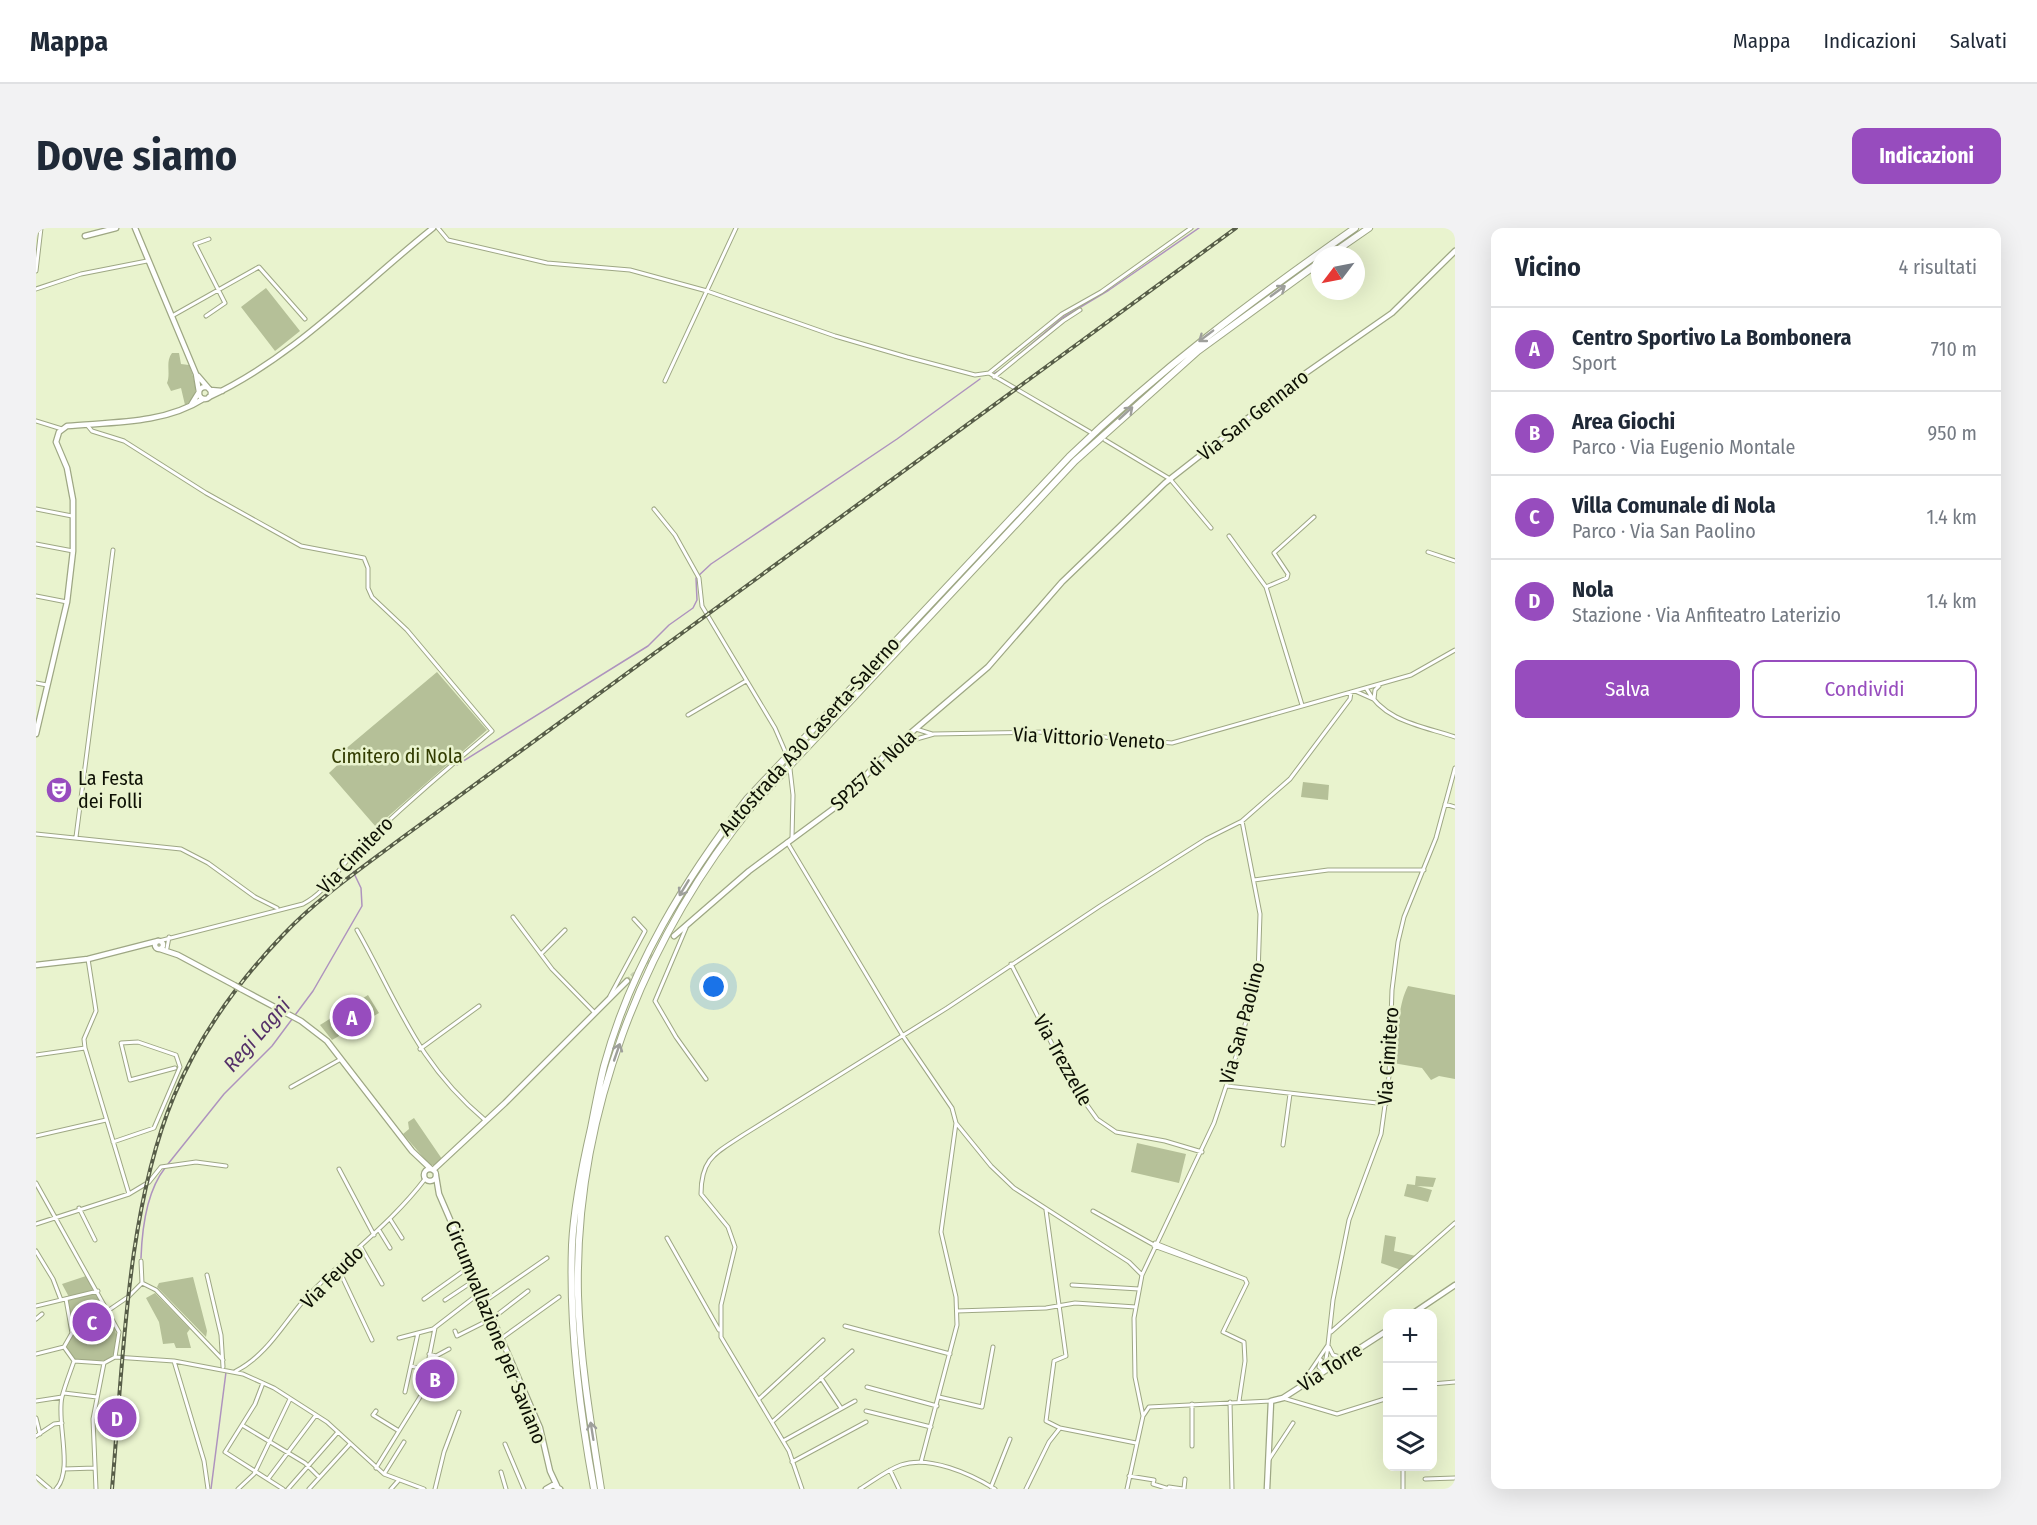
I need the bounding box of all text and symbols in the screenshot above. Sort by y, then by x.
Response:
text: Mappa [30,25,108,58]
text: Mappa [1733,28,1790,54]
text: Indicazioni [1823,28,1917,54]
text: Salvati [1950,28,2007,54]
button: Indicazioni [1852,128,2001,184]
text: Dove siamo [36,131,237,181]
north arrow [1311,246,1365,300]
text: Vicino [1515,252,1581,283]
text: 4 risultati [1899,255,1977,279]
one-way arrow [1269,285,1285,297]
text: Centro Sportivo La Bombonera [1572,324,1852,351]
one-way arrow [1198,329,1214,342]
text: A [1529,337,1540,361]
text: 710 m [1931,337,1977,361]
text: Sport [1572,351,1617,375]
street label: Via San Gennaro [1193,364,1313,466]
one-way arrow [1118,406,1133,420]
text: Area Giochi [1572,408,1675,435]
text: B [1529,421,1540,445]
text: 950 m [1928,421,1977,445]
text: Parco · Via Eugenio Montale [1572,435,1795,459]
text: Villa Comunale di Nola [1572,492,1776,519]
text: C [1529,505,1540,529]
text: 1.4 km [1927,505,1977,529]
text: Parco · Via San Paolino [1572,519,1756,543]
text: Nola [1572,576,1614,603]
text: D [1529,589,1540,613]
text: 1.4 km [1927,589,1977,613]
text: Stazione · Via Anfiteatro Laterizio [1572,603,1841,627]
street label: Autostrada A30 Caserta-Salerno [713,632,905,840]
button: Salva [1515,660,1740,718]
button: Condividi [1752,660,1977,718]
street label: Via Vittorio Veneto [1012,722,1166,754]
street label: SP257 di Nola [825,724,921,816]
park label: Cimitero di Nola [331,744,463,768]
place label: La Festa dei Folli [78,766,144,813]
theatre icon: La Festa dei Folli [44,775,74,805]
street label: Via Cimitero [312,811,398,899]
one-way arrow [677,879,689,896]
street label: Via San Paolino [1214,959,1270,1087]
your location [699,972,728,1001]
water label: Regi Lagni [218,992,296,1077]
pin: A [332,994,372,1040]
street label: Via Cimitero [1373,1006,1403,1106]
street label: Via Trezzelle [1028,1010,1098,1110]
one-way arrow [613,1043,624,1062]
street label: Circumvallazione per Saviano [440,1217,552,1447]
street label: Via Feudo [295,1240,369,1314]
pin: C [72,1300,112,1344]
map controls [1383,1309,1437,1471]
button: + [1383,1309,1437,1363]
street label: Via Torre [1293,1337,1367,1397]
pin: B [416,1356,454,1402]
button: − [1383,1363,1437,1417]
pin: D [98,1396,136,1440]
button: layers [1383,1417,1437,1471]
one-way arrow [586,1422,597,1442]

